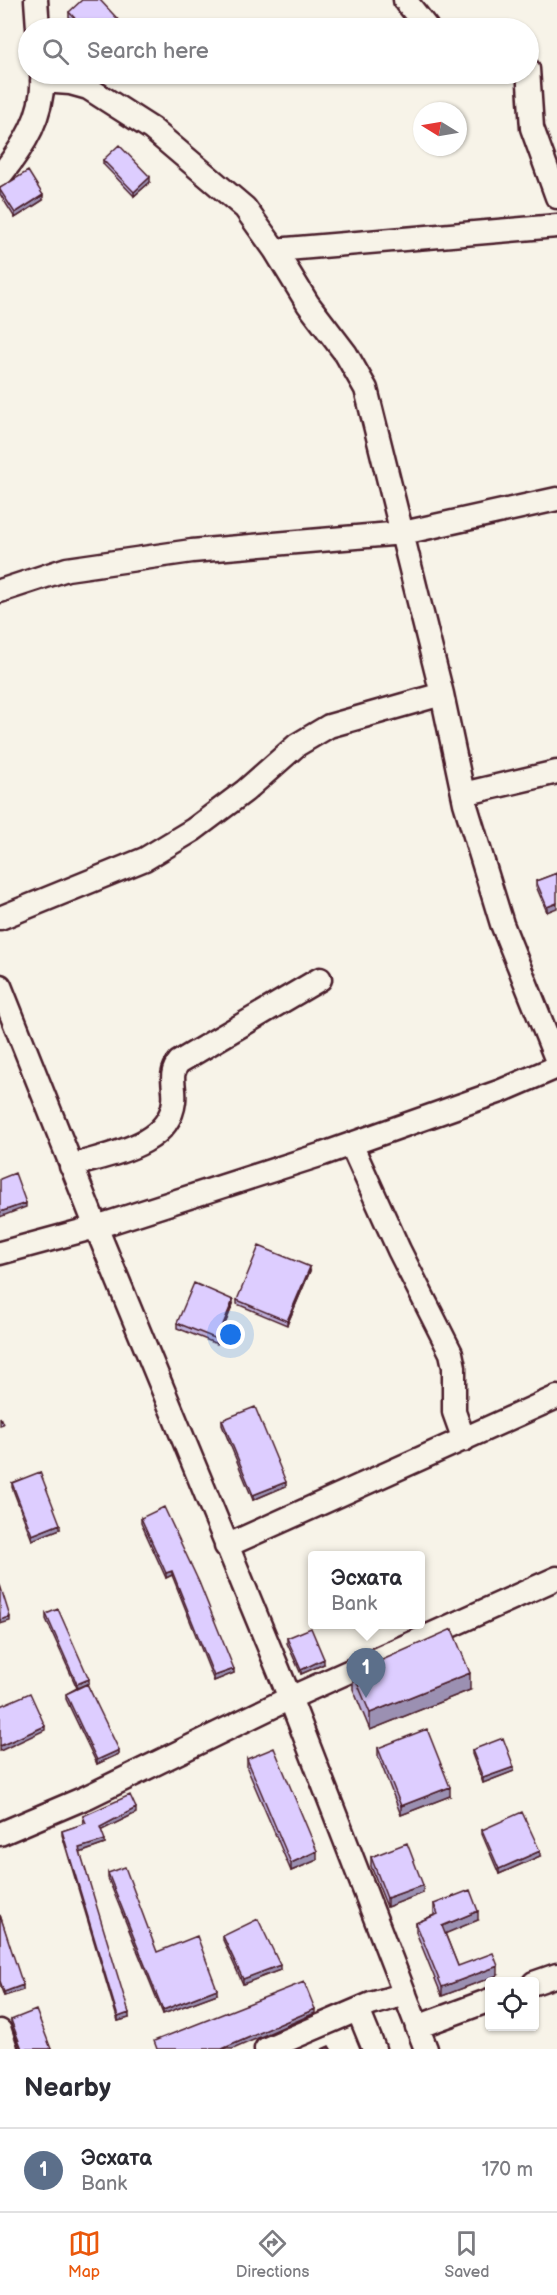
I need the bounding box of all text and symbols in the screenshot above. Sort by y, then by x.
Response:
search box [18,18,539,84]
icon: search [39,35,72,68]
text: Search here [87,38,209,65]
north arrow [413,102,467,156]
your location [216,1320,245,1349]
popup [308,1551,425,1629]
text: Эсхата [331,1565,402,1592]
text: Bank [331,1592,377,1616]
pin: 1 [346,1648,386,1698]
map controls [485,1977,539,2031]
button: locate [485,1977,539,2031]
text: Nearby [24,2073,111,2104]
text: Эсхата [81,2145,152,2172]
text: 1 [39,2158,48,2182]
text: 170 m [482,2158,533,2182]
text: Bank [81,2172,127,2196]
tab: Map [68,2227,101,2282]
tab: Directions [236,2227,309,2282]
tab: Saved [444,2227,489,2282]

